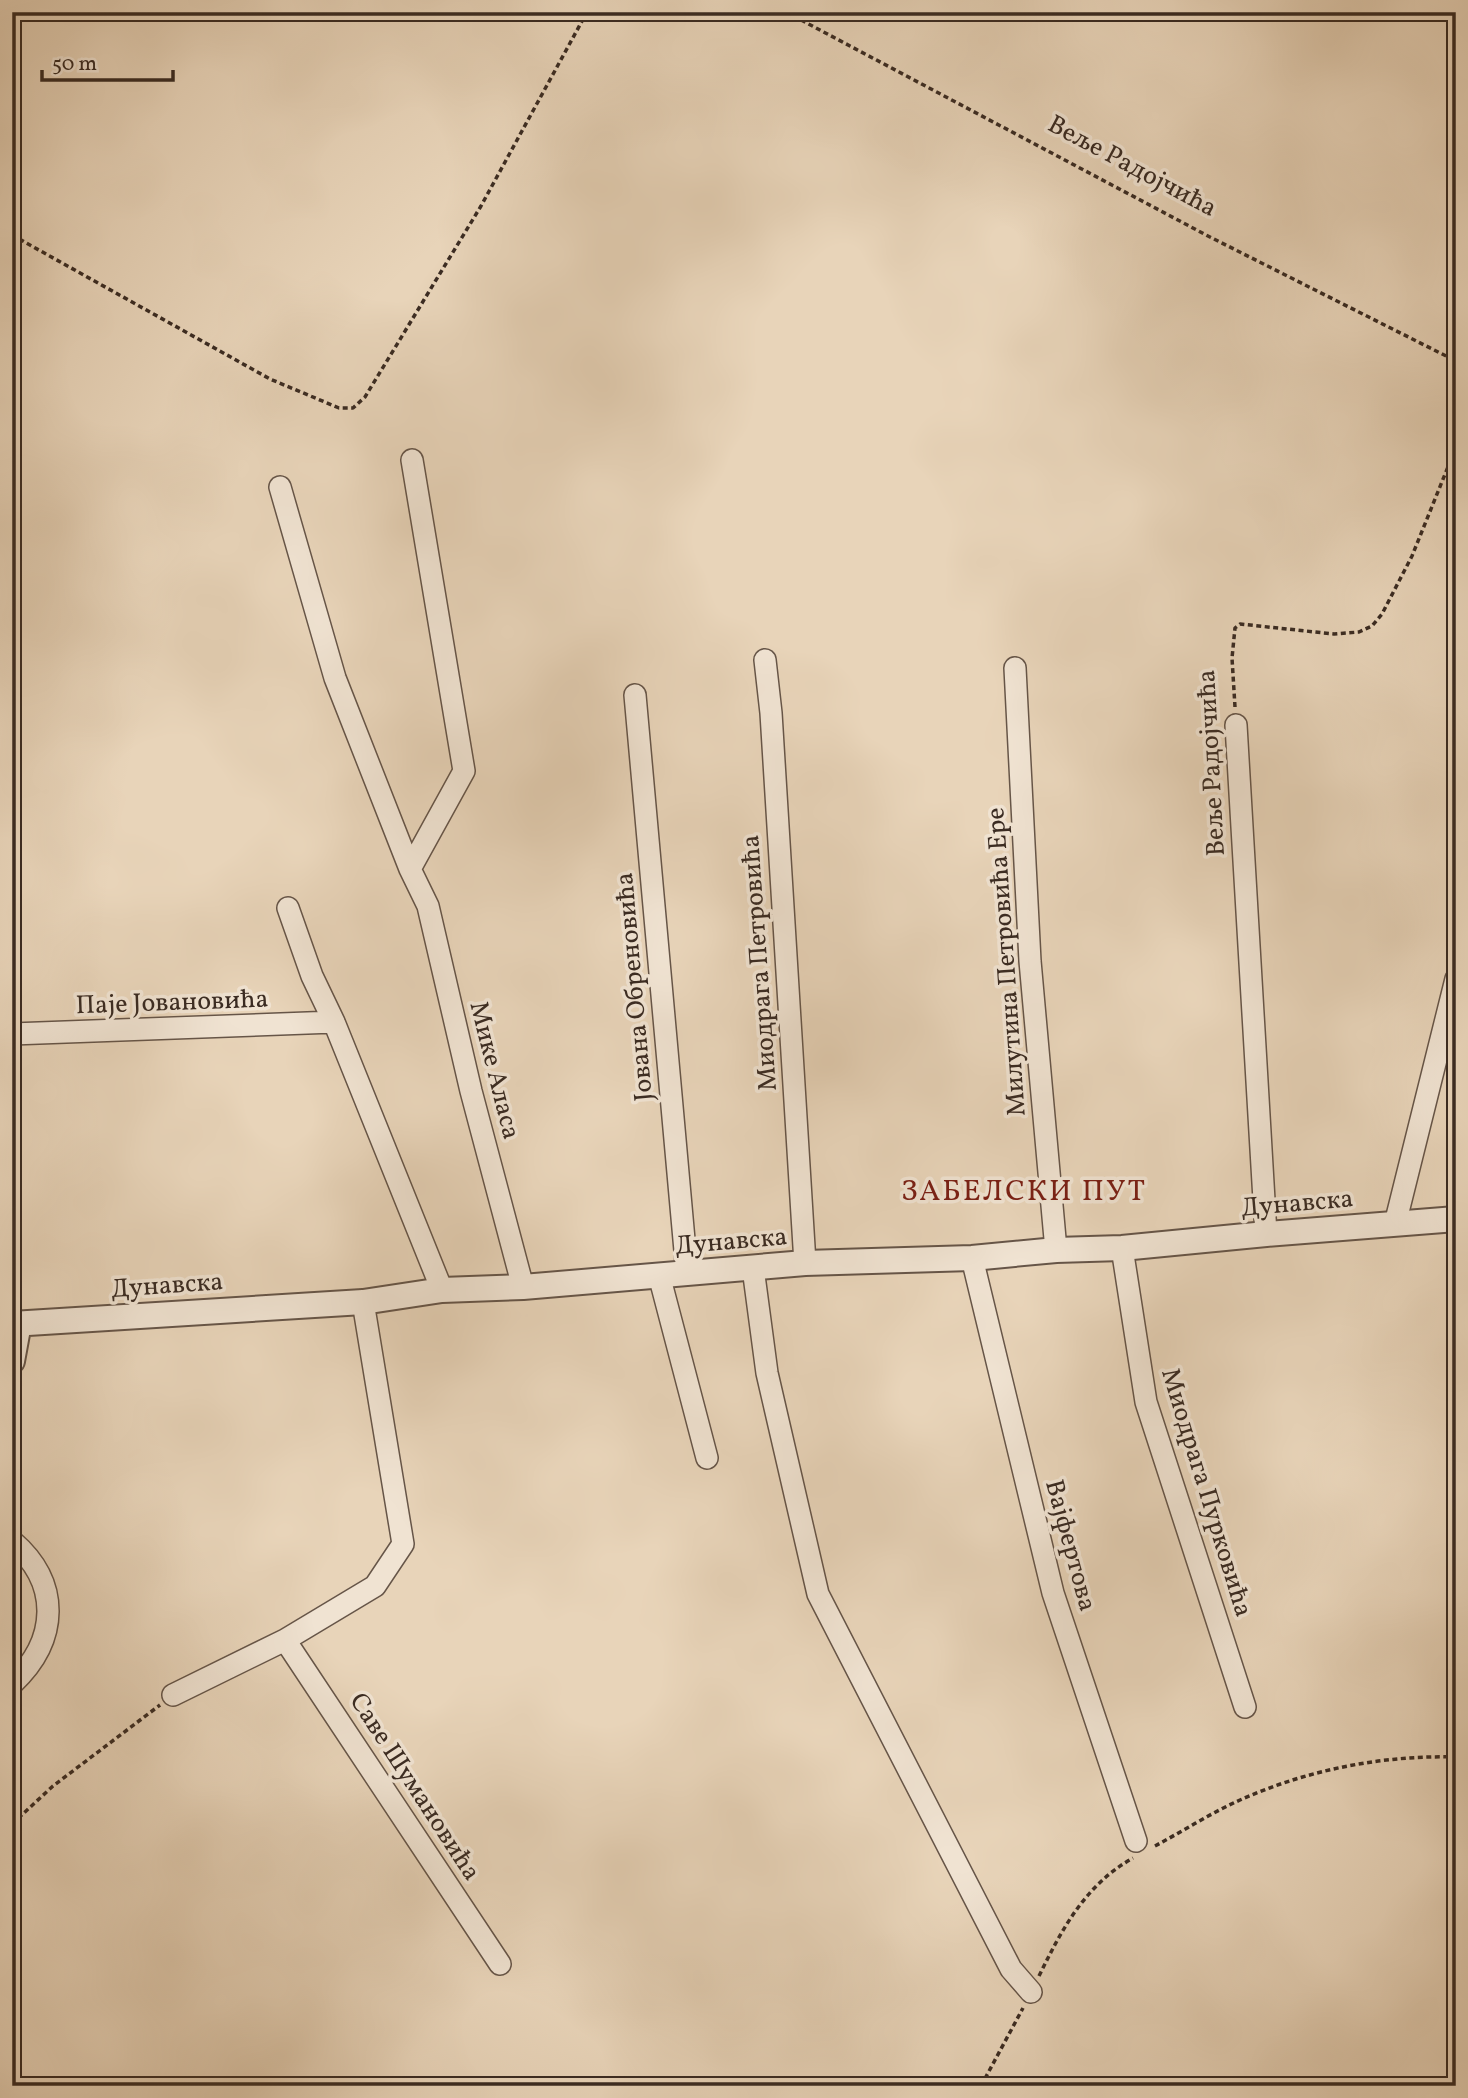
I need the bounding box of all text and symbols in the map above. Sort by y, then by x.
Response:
scale bar [42,38,173,82]
text: 50 m [52,50,97,79]
street label: Веље Радојчића [1041,107,1223,227]
street label: Веље Радојчића [1189,669,1235,857]
street label: Милутина Петровића Ере [978,806,1036,1118]
street label: Миодрага Петровића [733,834,787,1092]
street label: Јована Обреновића [607,871,663,1103]
street label: Паје Јовановића [75,982,269,1024]
street label: Мике Аласа [460,998,529,1143]
district label: ЗАБЕЛСКИ ПУТ [901,1171,1147,1213]
street label: Дунавска [1240,1181,1355,1227]
street label: Дунавска [674,1219,789,1265]
street label: Дунавска [110,1264,225,1308]
street label: Миодрага Пурковића [1151,1364,1261,1621]
street label: Вајфертова [1035,1476,1105,1615]
street label: Саве Шумановића [340,1686,489,1888]

